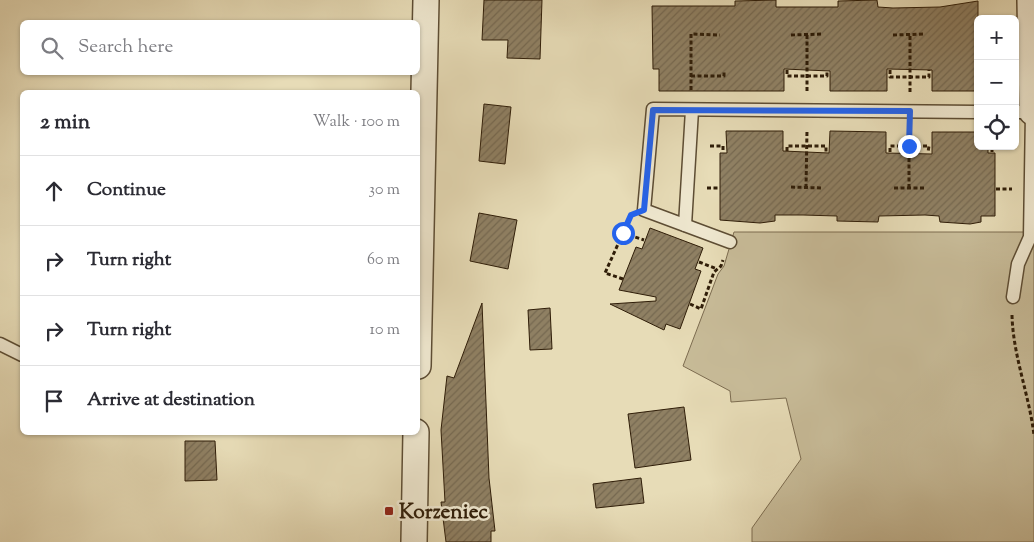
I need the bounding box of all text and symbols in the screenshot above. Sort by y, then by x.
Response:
map controls [974,15,1019,150]
button: + [974,15,1019,60]
search box [20,20,420,75]
icon: search [38,34,66,62]
text: Search here [78,34,173,61]
button: − [974,60,1019,105]
button: locate [974,105,1019,150]
text: 2 min [40,108,90,138]
text: Walk · 100 m [313,111,400,134]
route end [898,135,921,158]
icon: ahead [40,177,68,205]
text: Continue [87,177,166,204]
text: 30 m [369,179,400,202]
route start [612,222,635,245]
icon: right [40,247,68,275]
text: Turn right [87,247,171,274]
text: 60 m [367,249,400,272]
icon: right [40,317,68,345]
text: Turn right [87,317,171,344]
text: 10 m [370,319,400,342]
icon: arrive [40,387,68,415]
text: Arrive at destination [87,387,255,414]
place label: Korzeniec [399,498,488,528]
marker: Korzeniec [383,505,395,517]

